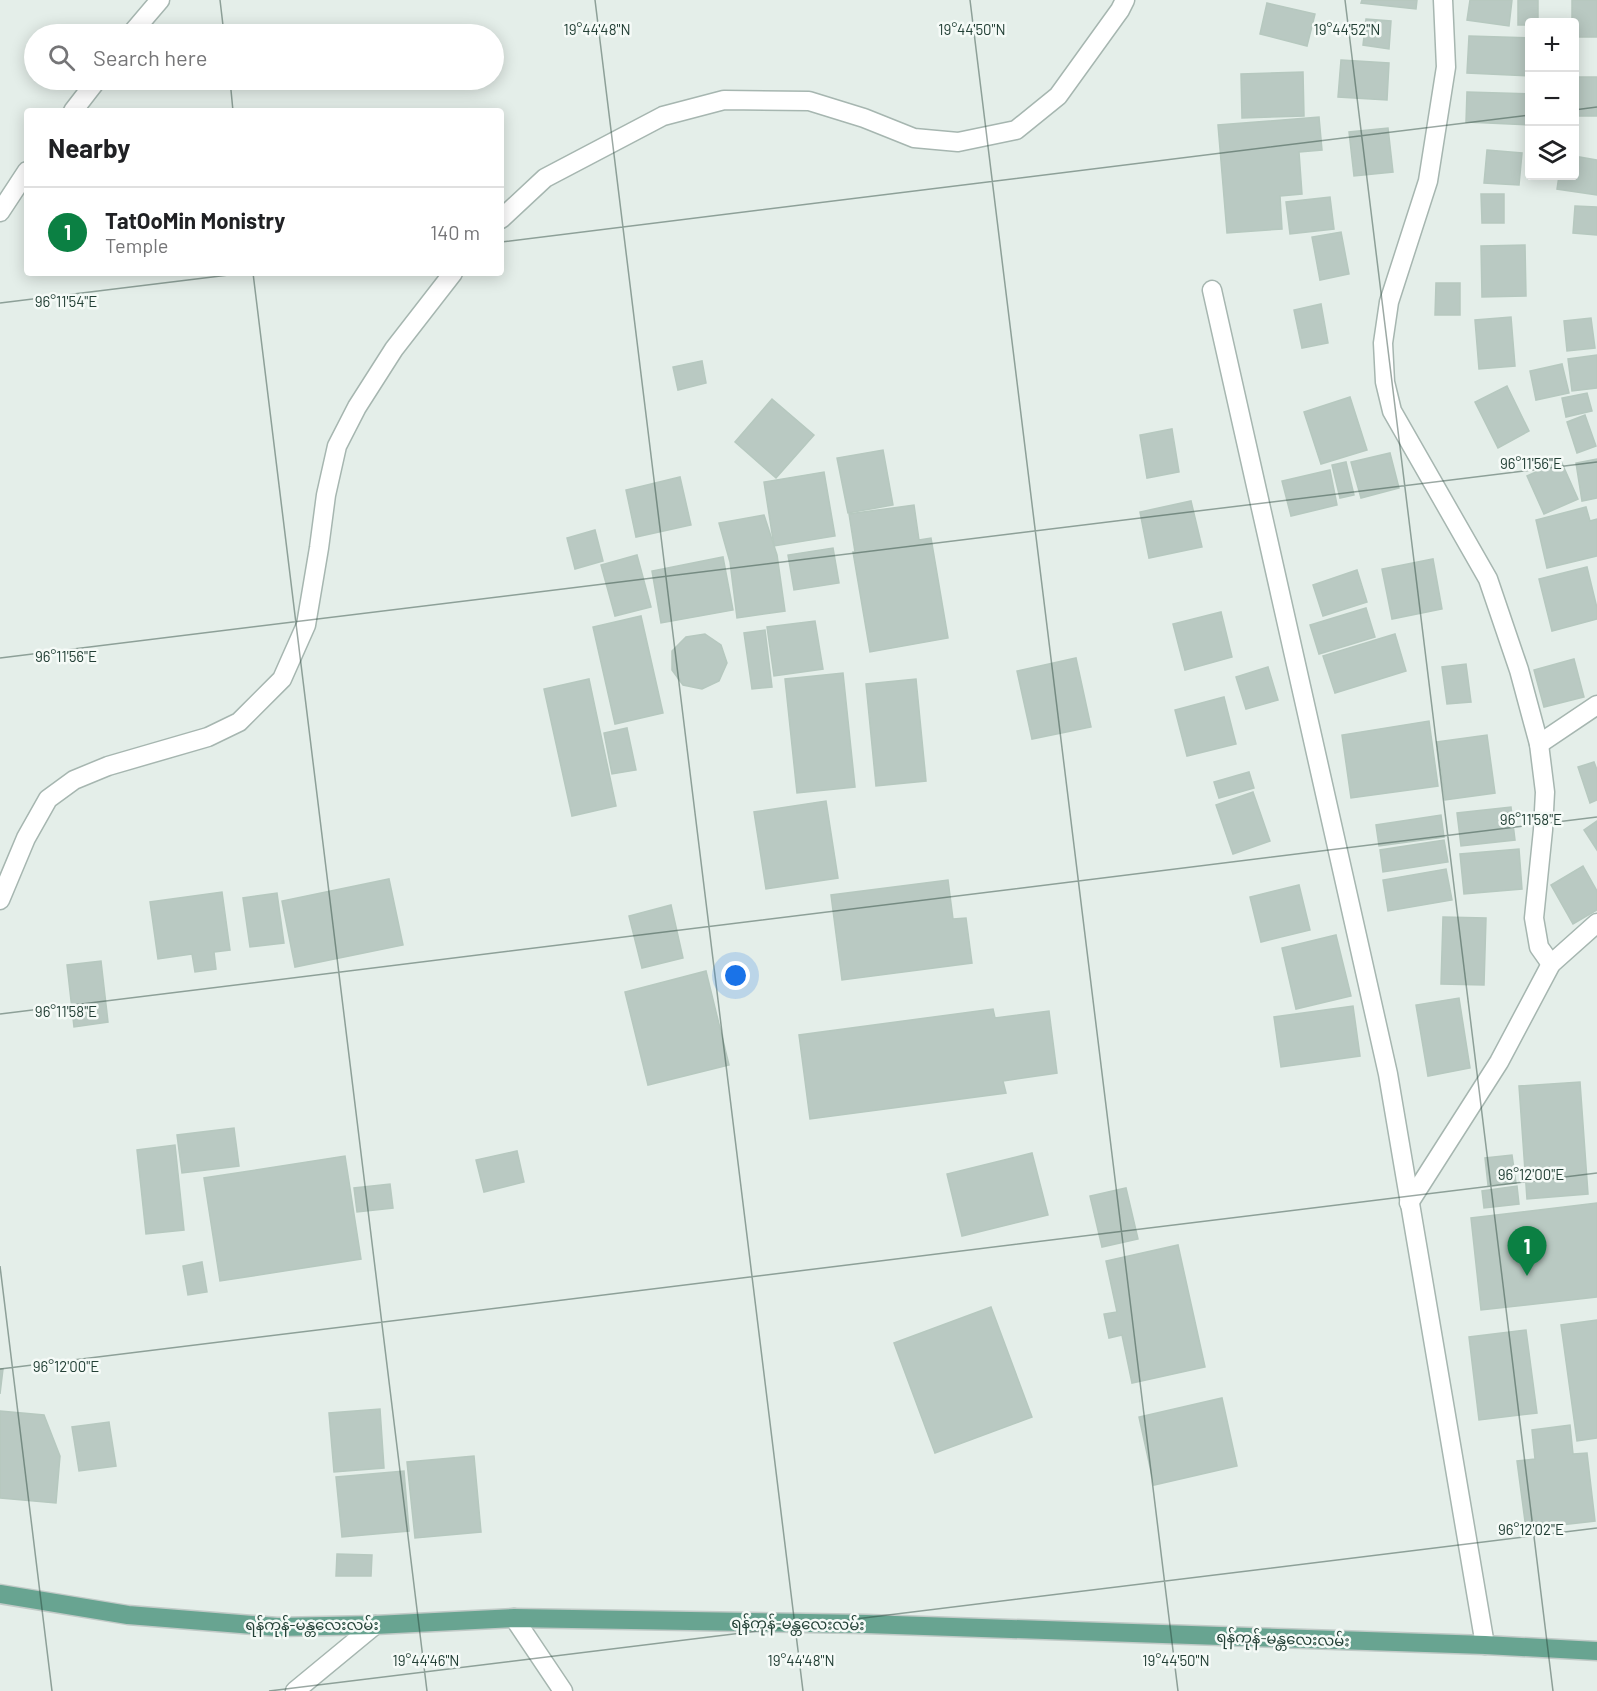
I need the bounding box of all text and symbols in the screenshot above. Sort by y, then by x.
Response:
map controls [1525,18,1579,180]
button: + [1525,18,1579,72]
text: 19°44'48"N [563,20,631,38]
text: 19°44'50"N [938,20,1006,38]
text: 19°44'52"N [1314,20,1380,38]
search box [24,24,504,90]
icon: search [45,41,78,74]
text: Search here [93,44,207,70]
button: − [1525,72,1579,126]
button: layers [1525,126,1579,180]
text: Nearby [48,132,130,163]
text: TatOoMin Monistry [105,207,285,233]
text: 1 [64,220,71,244]
text: 140 m [430,220,480,244]
text: Temple [105,233,168,257]
text: 96°11'54"E [35,292,97,310]
text: 96°11'56"E [1500,454,1562,472]
text: 96°11'56"E [35,647,97,665]
text: 96°11'58"E [1500,810,1562,828]
your location [721,961,750,990]
text: 96°11'58"E [35,1002,97,1020]
text: 96°12'00"E [1498,1165,1564,1183]
pin: 1 [1508,1226,1546,1276]
text: 96°12'00"E [33,1357,99,1375]
text: 96°12'02"E [1498,1520,1564,1538]
street label: ရန်ကုန်-မန္တလေးလမ်း [731,1613,865,1637]
street label: ရန်ကုန်-မန္တလေးလမ်း [245,1615,379,1637]
street label: ရန်ကုန်-မန္တလေးလမ်း [1216,1627,1350,1653]
text: 19°44'46"N [392,1651,460,1669]
text: 19°44'48"N [767,1651,835,1669]
text: 19°44'50"N [1142,1651,1210,1669]

